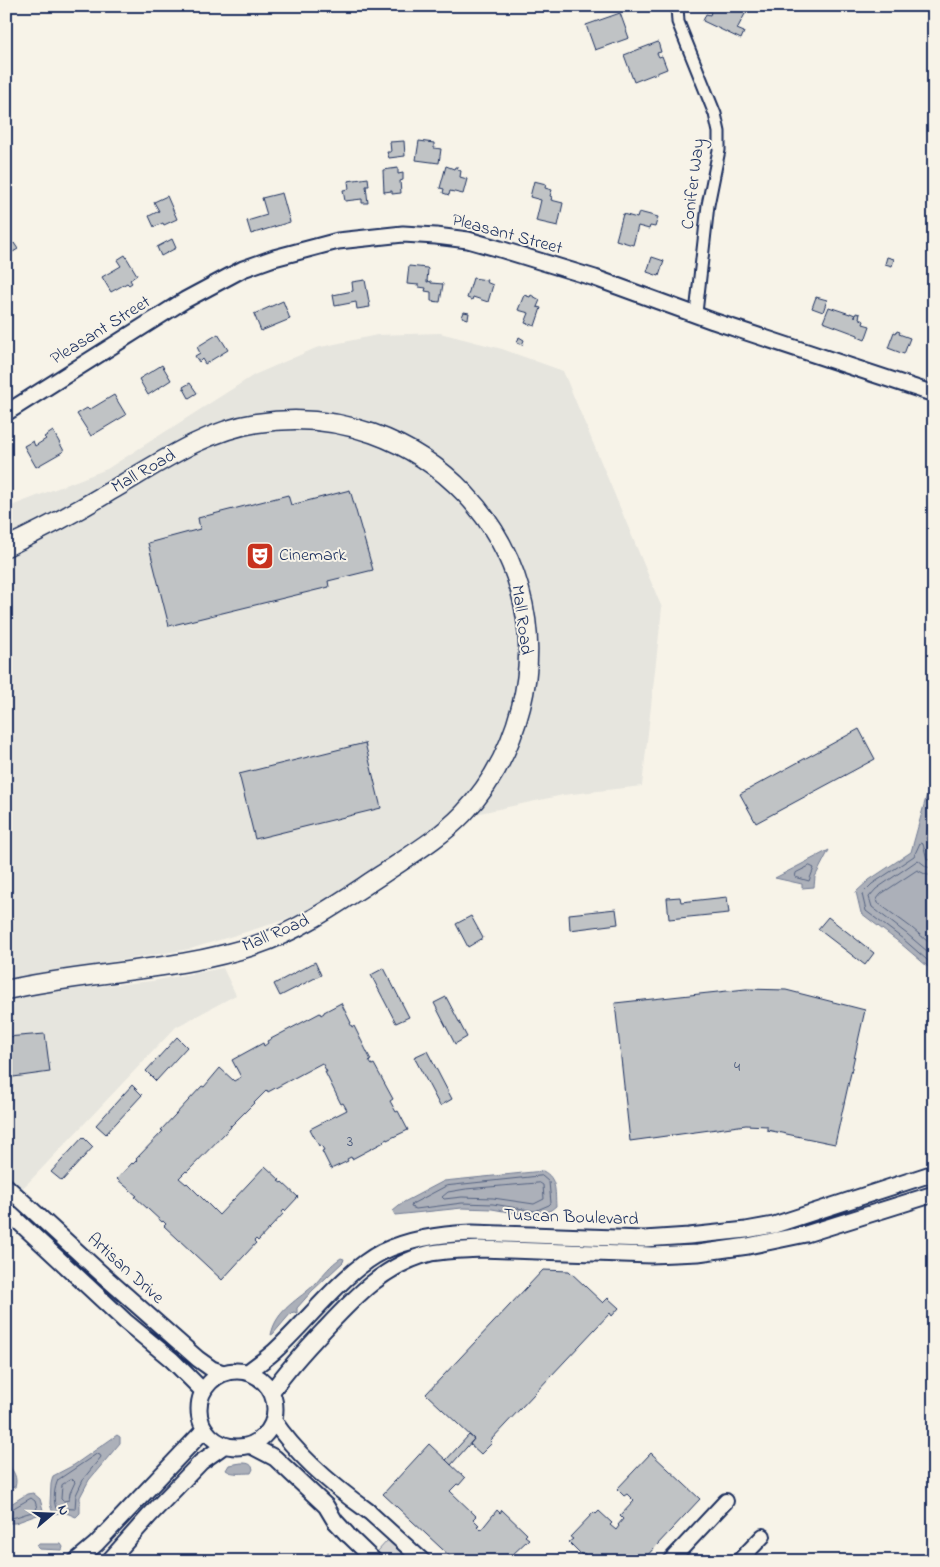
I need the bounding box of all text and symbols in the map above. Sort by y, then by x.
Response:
street label: Conifer Way [676,137,712,231]
street label: Pleasant Street [449,208,565,262]
street label: Pleasant Street [46,290,156,372]
street label: Mall Road [107,443,181,501]
theatre icon: Cinemark [245,541,275,571]
place label: Cinemark [279,543,346,569]
street label: Mall Road [503,583,539,657]
street label: Mall Road [239,908,313,960]
house number: 4 [734,1056,740,1078]
house number: 3 [347,1131,353,1153]
street label: Tuscan Boulevard [503,1203,639,1233]
street label: Artisan Drive [81,1227,170,1311]
north arrow [28,1490,78,1540]
text: N [51,1502,74,1518]

